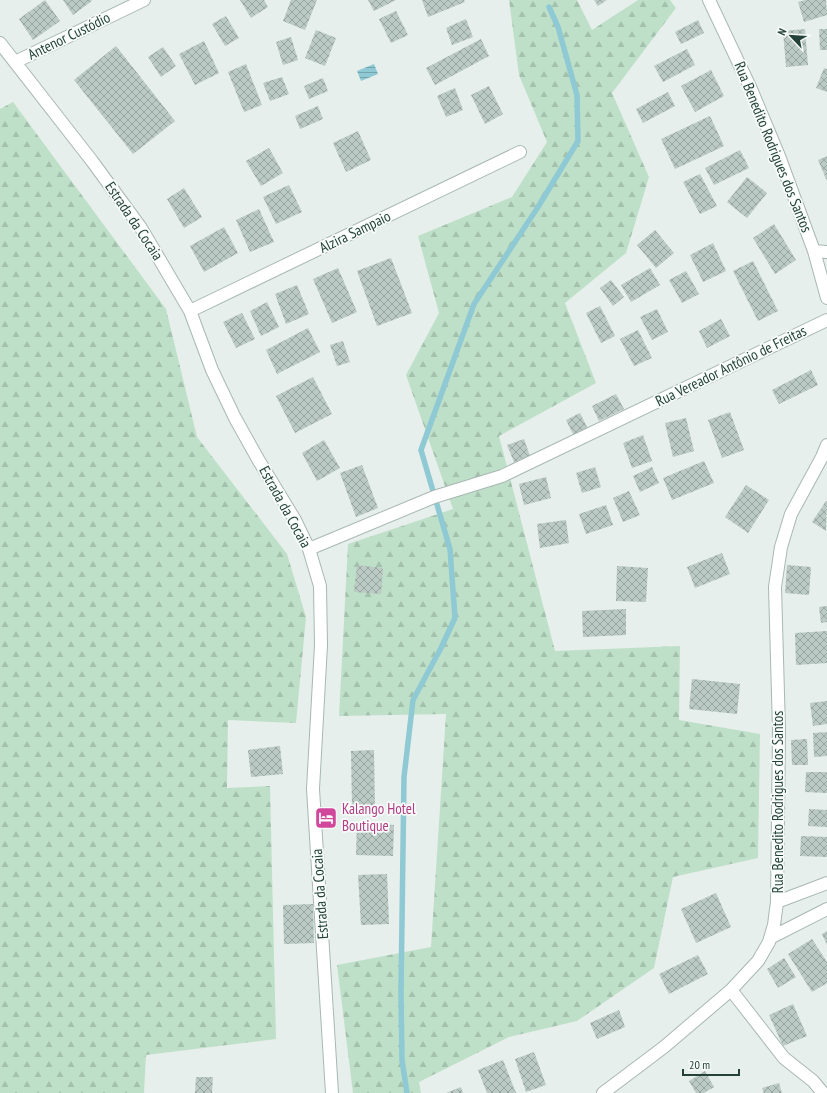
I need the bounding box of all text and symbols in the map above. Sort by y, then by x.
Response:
street label: Antenor Custódio [25,7,113,64]
north arrow [771,16,811,56]
text: N [774,26,790,37]
street label: Rua Benedito Rodrigues dos Santos [730,59,816,235]
street label: Estrada da Cocaia [101,178,168,264]
street label: Alzira Sampaio [316,206,394,257]
street label: Rua Vereador Antônio de Freitas [652,321,809,410]
street label: Estrada da Cocaia [255,463,316,551]
street label: Rua Benedito Rodrigues dos Santos [768,711,787,893]
place label: Kalango Hotel Boutique [342,799,416,835]
hotel icon: Kalango Hotel Boutique [313,805,339,831]
street label: Estrada da Cocaia [307,848,332,940]
scale bar [683,1051,739,1077]
text: 20 m [689,1057,710,1072]

